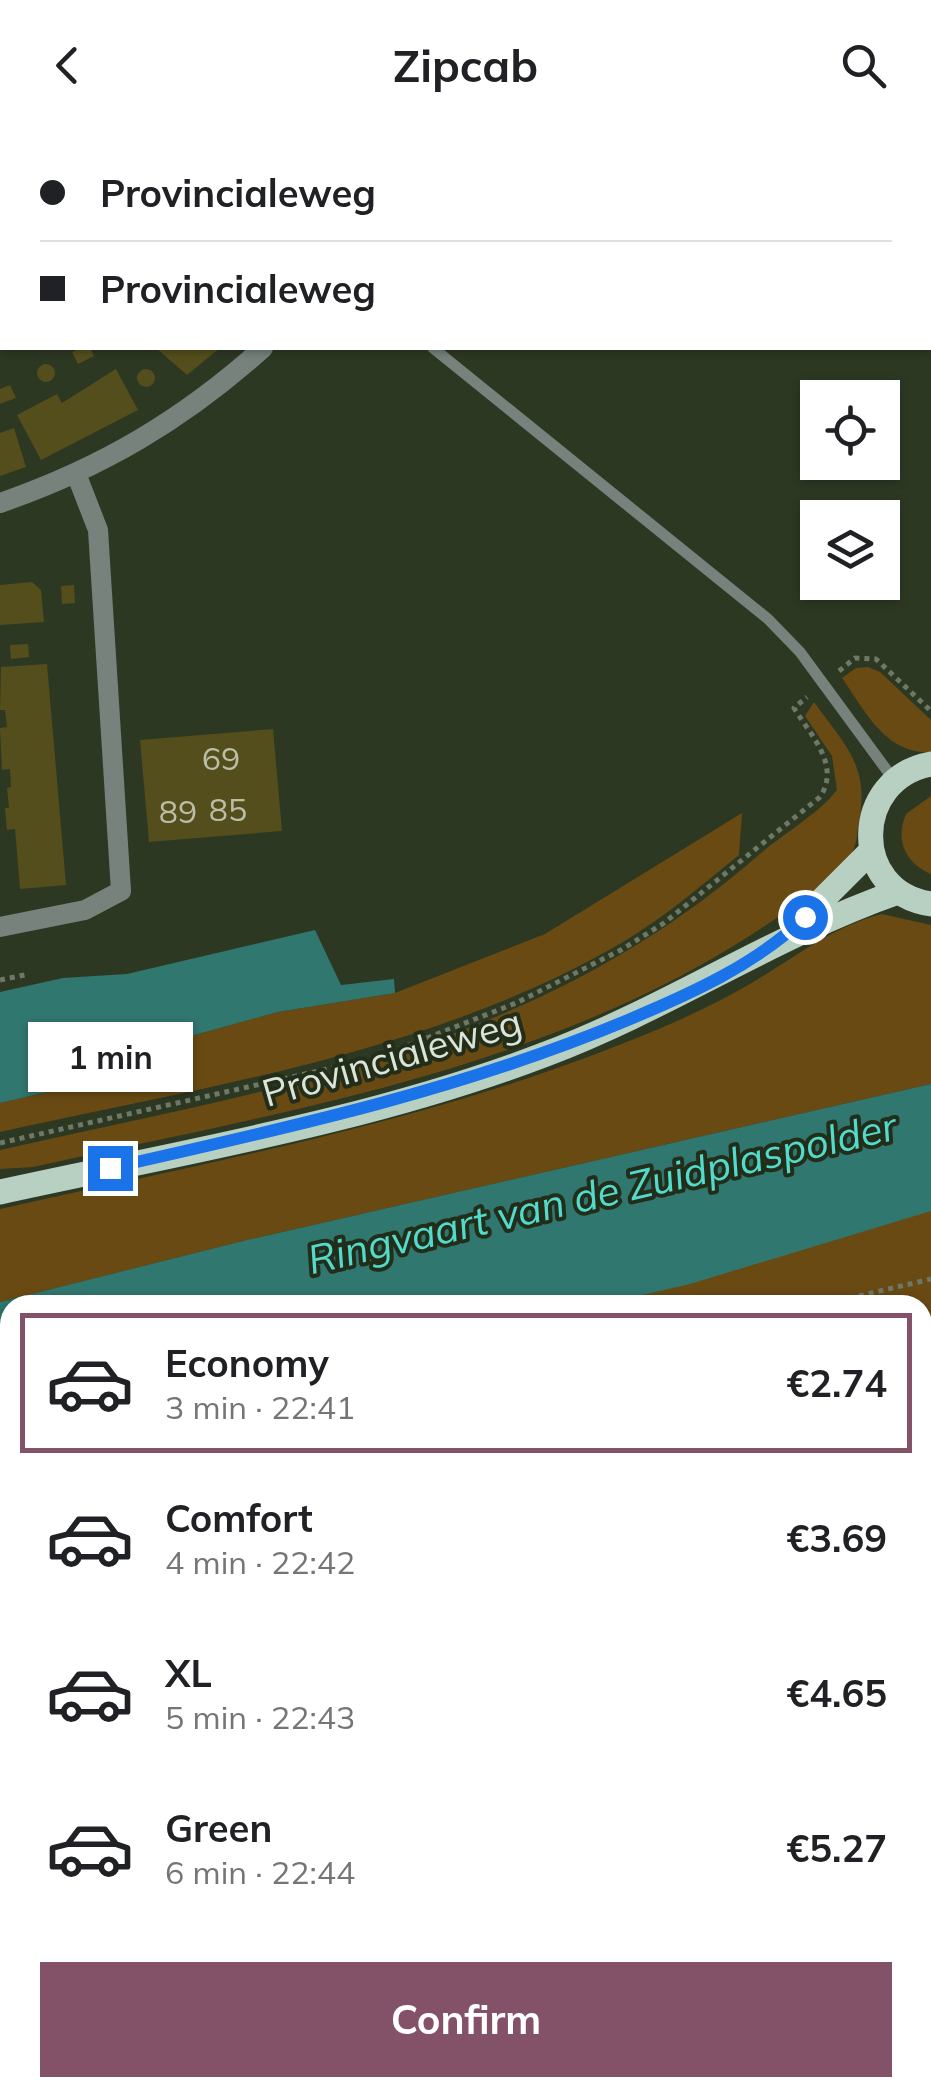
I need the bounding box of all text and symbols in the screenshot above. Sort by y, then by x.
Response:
text: Zipcab [393,37,538,93]
icon: back [40,38,95,93]
icon: search [836,38,891,93]
text: Provincialeweg [100,169,376,217]
text: Provincialeweg [100,265,376,313]
map controls [800,380,900,600]
button: locate [800,380,900,480]
button: layers [800,500,900,600]
house number: 69 [202,738,240,778]
house number: 85 [209,789,247,829]
house number: 89 [159,791,197,831]
route start [783,895,828,940]
street label: Provincialeweg [257,997,527,1117]
callout: 1 min [28,1023,192,1093]
text: 1 min [68,1037,153,1077]
water label: Ringvaart van de Zuidplaspolder [303,1100,902,1284]
route end [88,1146,133,1191]
icon: car [45,1338,135,1428]
text: Economy [165,1339,329,1387]
text: €2.74 [786,1359,887,1407]
text: 3 min · 22:41 [165,1387,355,1427]
icon: car [45,1493,135,1583]
text: Comfort [165,1494,313,1542]
text: €3.69 [786,1514,887,1562]
text: 4 min · 22:42 [165,1542,355,1582]
icon: car [45,1648,135,1738]
text: XL [165,1649,212,1697]
text: €4.65 [786,1669,887,1717]
text: 5 min · 22:43 [165,1697,355,1737]
icon: car [45,1803,135,1893]
text: Green [165,1804,272,1852]
text: €5.27 [786,1824,887,1872]
text: 6 min · 22:44 [165,1852,355,1892]
button: Confirm [40,1962,892,2077]

